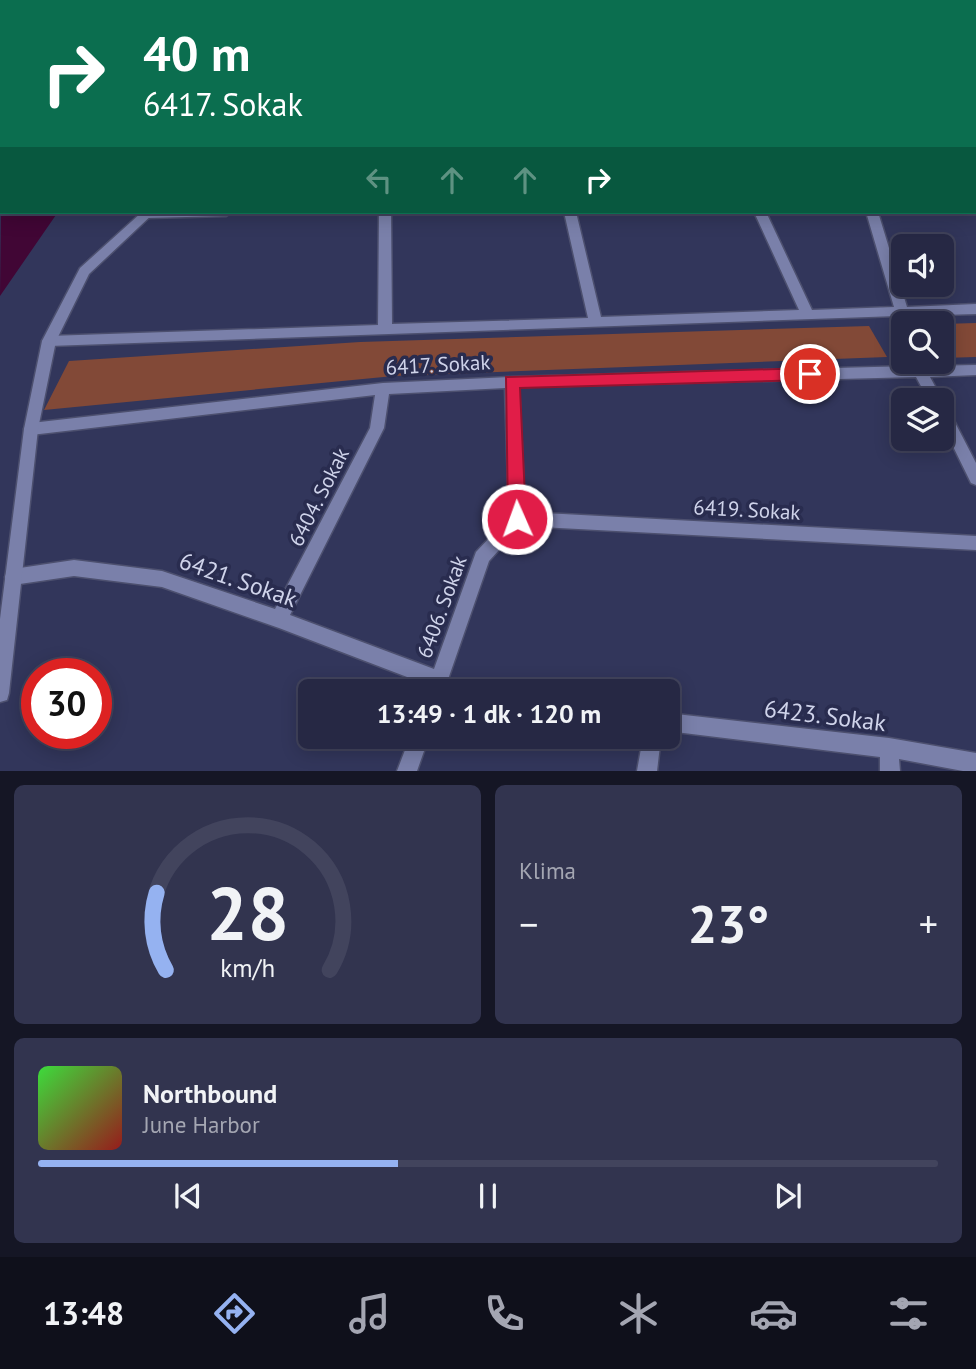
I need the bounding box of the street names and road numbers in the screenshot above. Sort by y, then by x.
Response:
street label: 6417. Sokak [385,348,491,381]
street label: 6404. Sokak [282,443,355,551]
street label: 6419. Sokak [693,493,801,526]
street label: 6421. Sokak [175,545,302,614]
street label: 6406. Sokak [411,552,473,662]
street label: 6423. Sokak [762,693,888,738]

